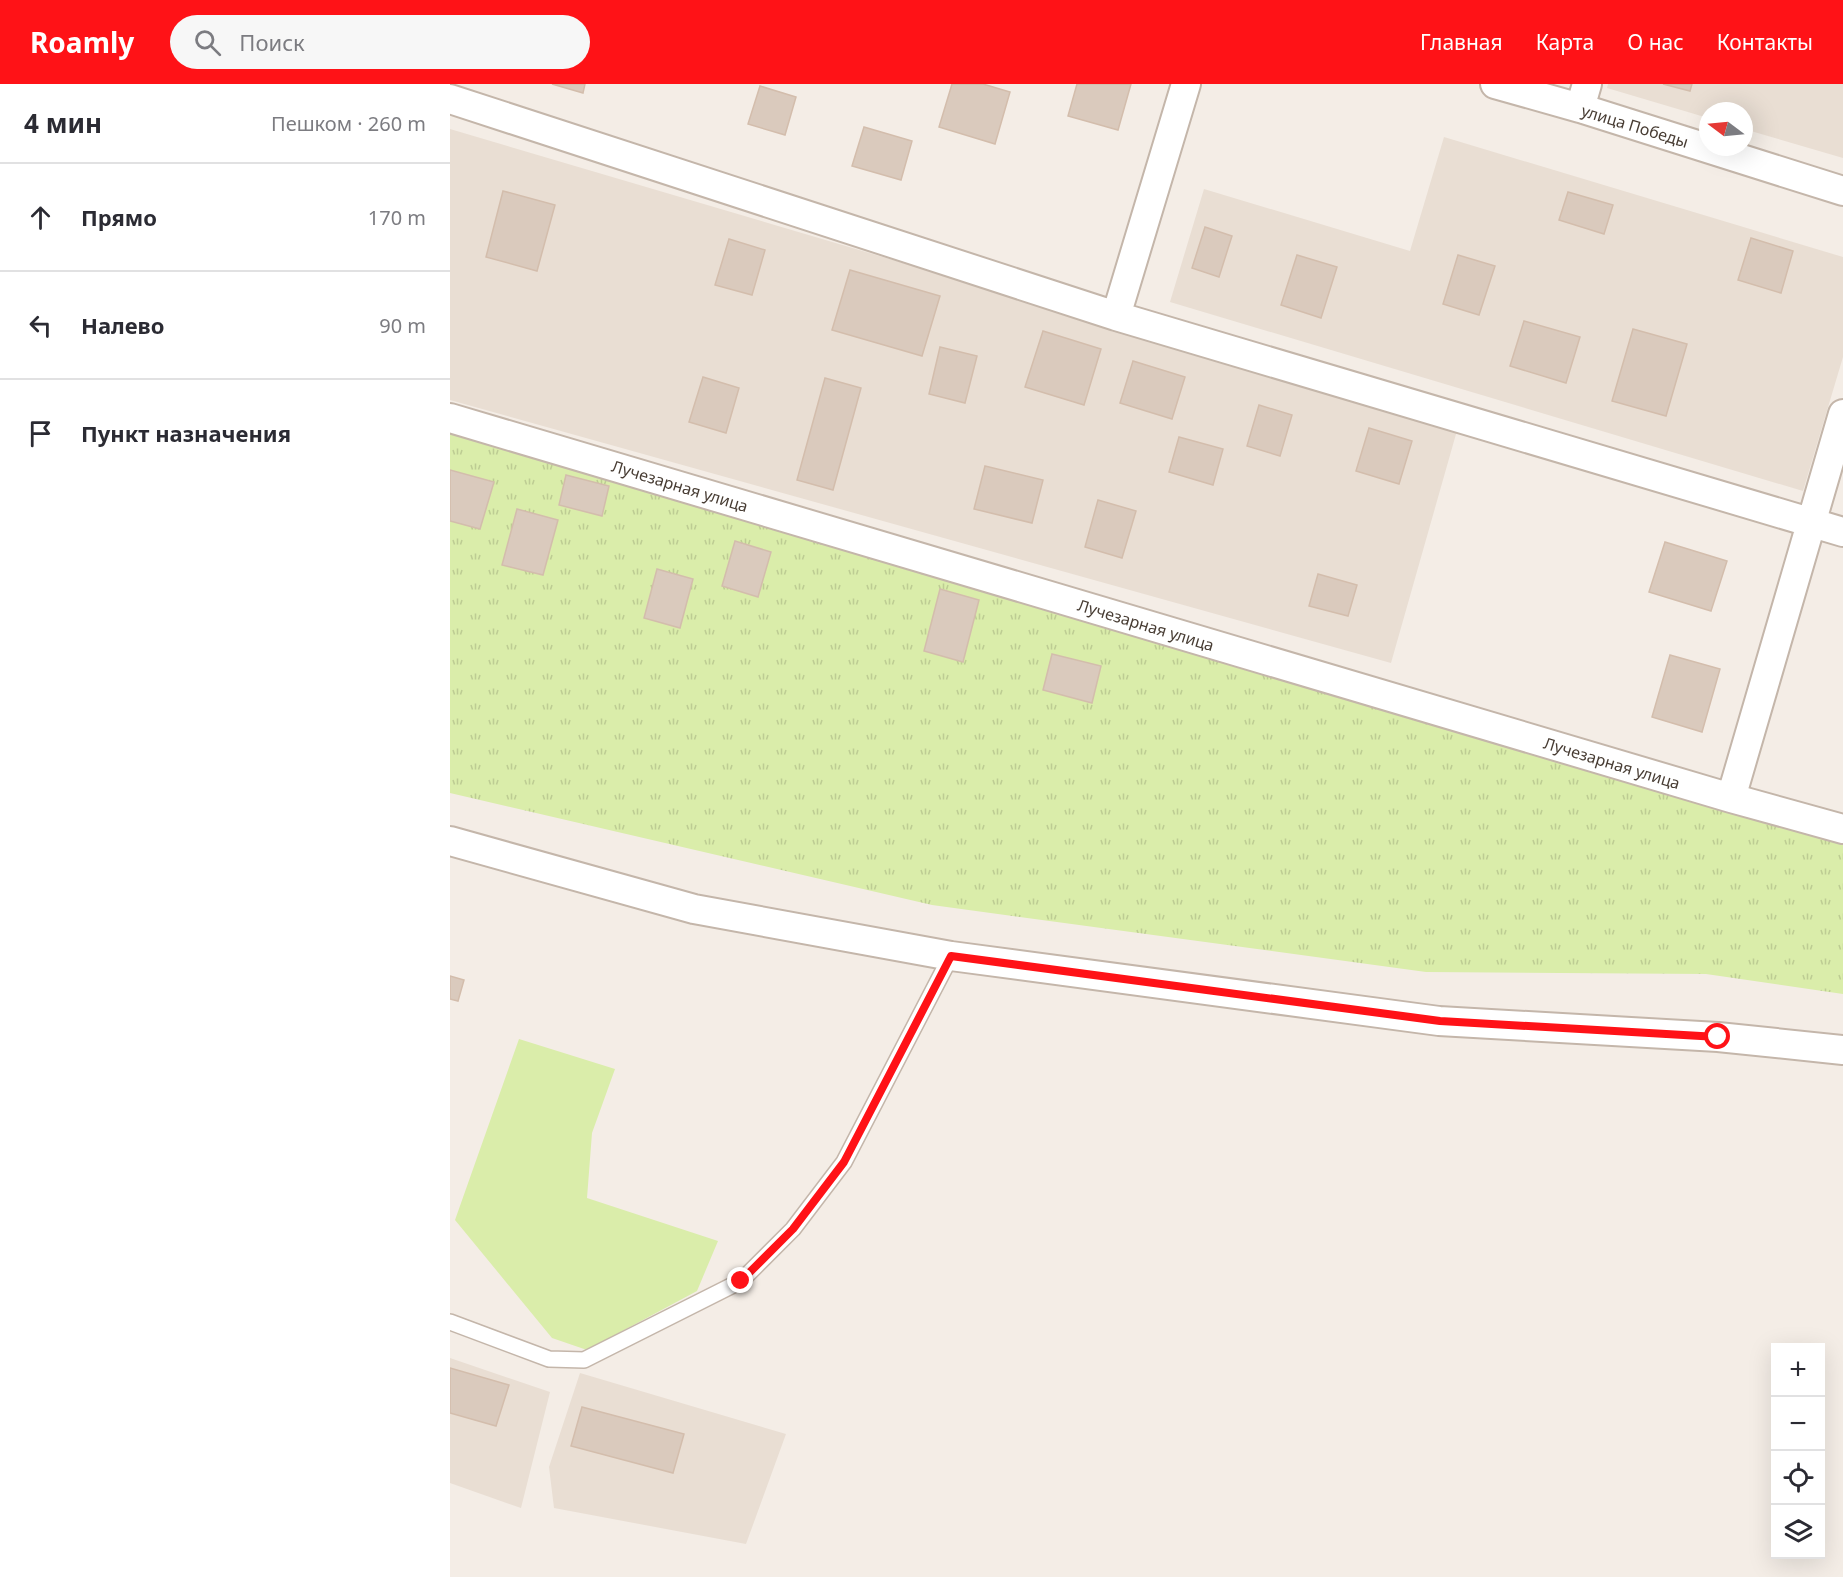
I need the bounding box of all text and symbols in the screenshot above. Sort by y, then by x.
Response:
search box [170,15,590,69]
text: Roamly [30,23,134,61]
icon: search [191,26,224,59]
text: Поиск [239,27,305,57]
text: Главная [1420,28,1503,56]
text: Карта [1536,28,1594,56]
text: О нас [1627,28,1684,56]
text: Контакты [1717,28,1813,56]
street label: улица Победы [1579,99,1691,153]
north arrow [1699,102,1753,156]
text: 4 мин [24,105,102,141]
text: Пешком · 260 m [271,110,426,137]
icon: ahead [24,201,57,234]
text: Прямо [81,202,157,232]
text: 170 m [368,204,426,231]
icon: left [24,309,57,342]
text: Налево [81,310,164,340]
text: 90 m [379,312,426,339]
icon: arrive [24,417,57,450]
text: Пункт назначения [81,418,291,448]
street label: Лучезарная улица [609,455,751,517]
street label: Лучезарная улица [1075,594,1217,656]
street label: Лучезарная улица [1541,732,1683,794]
route start [1704,1023,1730,1049]
route end [727,1267,753,1293]
map controls [1771,1343,1825,1559]
button: + [1771,1343,1825,1397]
button: − [1771,1397,1825,1451]
button: locate [1771,1451,1825,1505]
button: layers [1771,1505,1825,1559]

